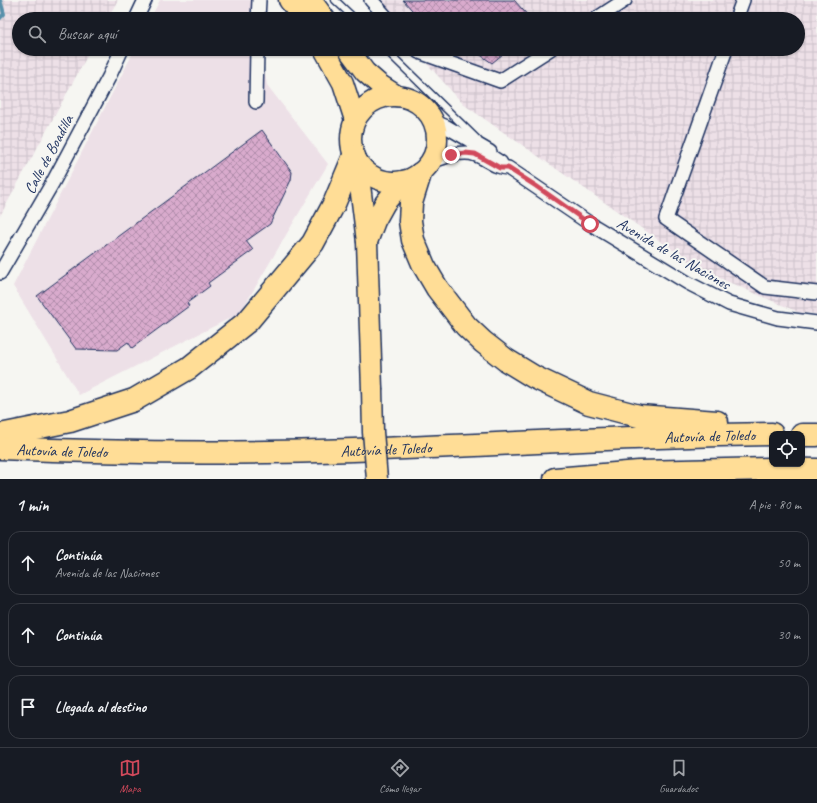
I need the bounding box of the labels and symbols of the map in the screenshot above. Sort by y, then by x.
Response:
street label: Calle de Boadilla [20,111,78,197]
route end [442,146,460,164]
street label: Avenida de las Naciones [613,213,735,295]
route start [581,215,599,233]
street label: Autovía de Toledo [664,425,758,448]
street label: Autovía de Toledo [340,438,434,461]
street label: Autovía de Toledo [16,440,110,462]

